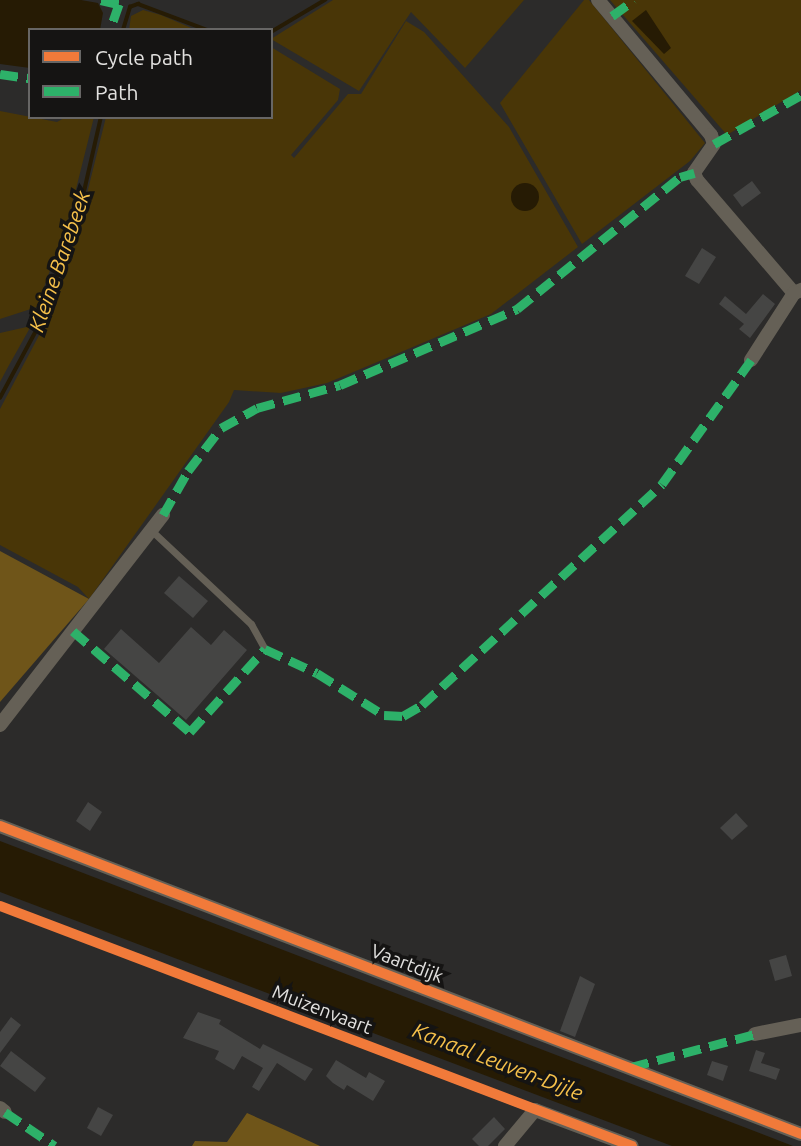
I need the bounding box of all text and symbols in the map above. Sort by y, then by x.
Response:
legend [28,28,273,119]
text: Cycle path [95,45,193,69]
text: Path [95,80,138,104]
water label: Kleine Barebeek [23,187,95,335]
street label: Vaartdijk [368,940,446,988]
street label: Muizenvaart [269,980,375,1040]
water label: Kanaal Leuven-Dijle [409,1017,587,1105]

